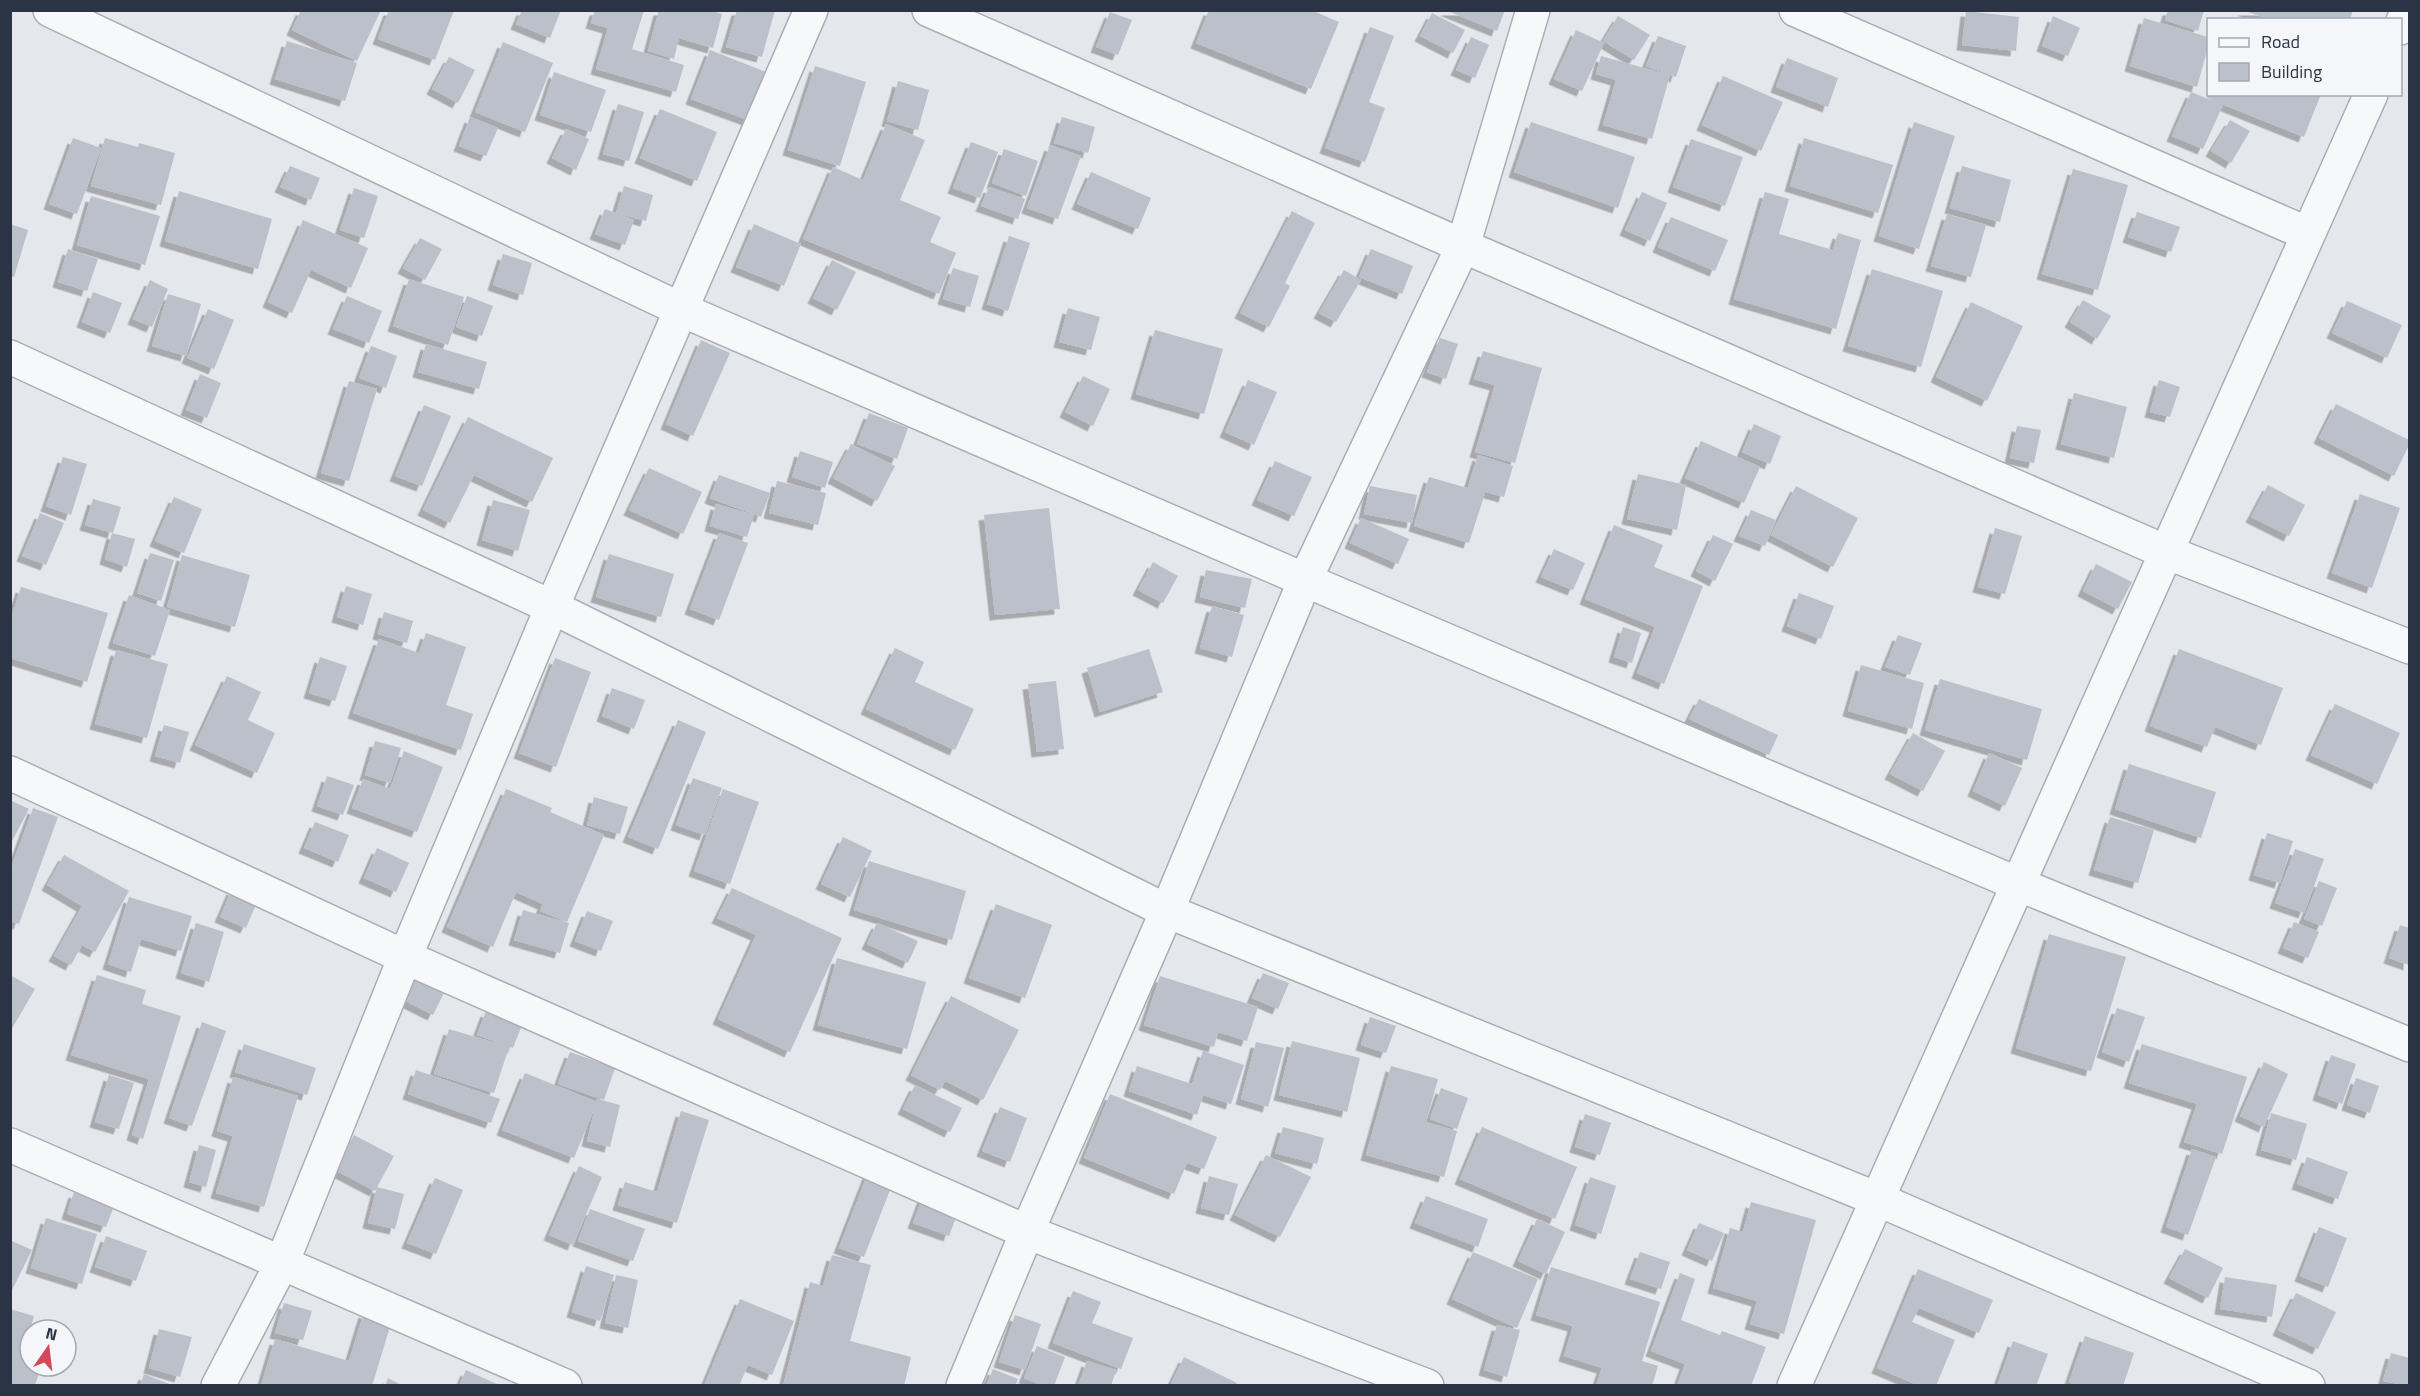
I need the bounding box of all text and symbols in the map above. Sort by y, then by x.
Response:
legend [2207,18,2402,96]
text: Road [2261,28,2300,55]
text: Building [2261,58,2322,85]
north arrow [18,1318,78,1378]
text: N [43,1320,60,1346]

